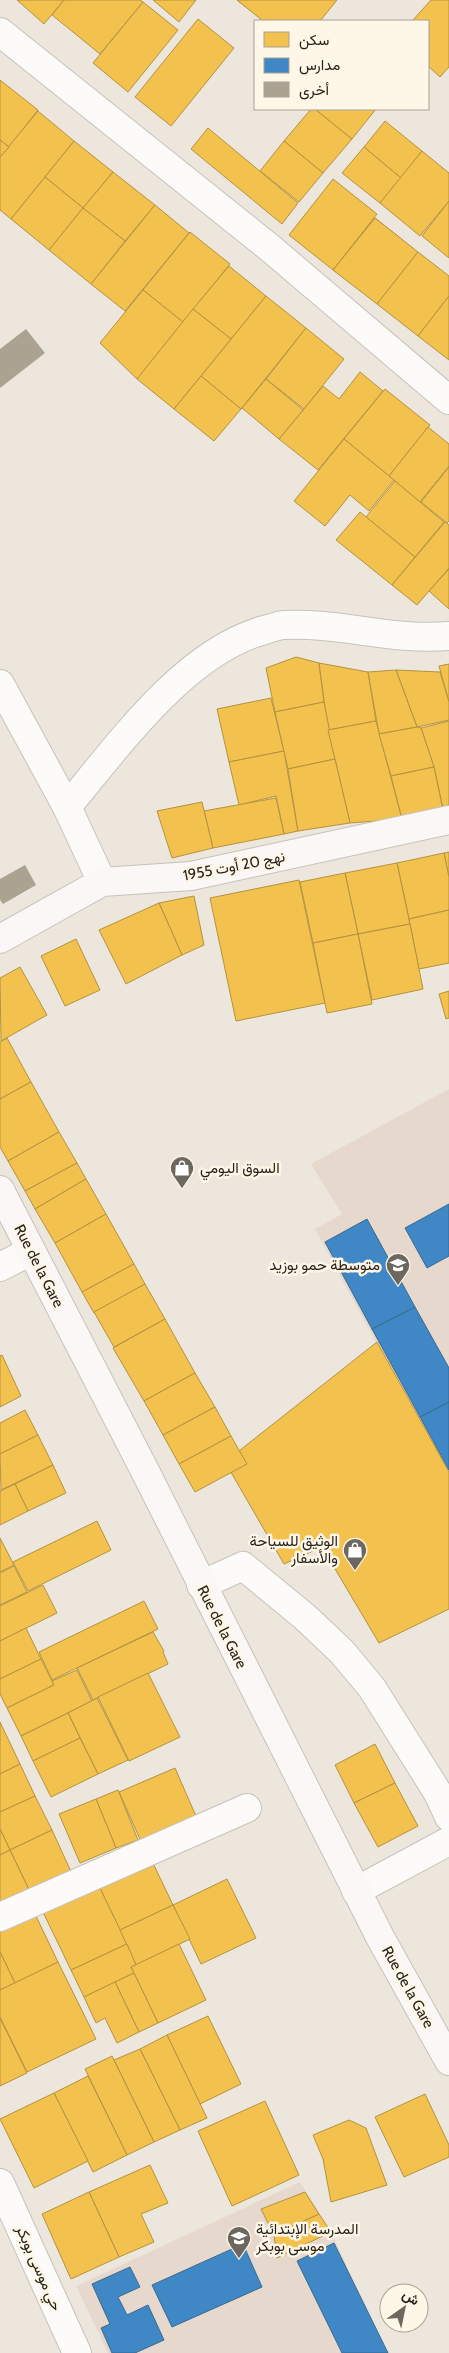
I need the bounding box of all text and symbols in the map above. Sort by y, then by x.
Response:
legend [254,20,429,110]
text: سكن [299,31,329,50]
text: مدارس [299,56,340,75]
text: أخرى [299,81,329,100]
street label: نهج 20 أوت 1955 [182,847,287,887]
shop icon: السوق اليومي [169,1155,195,1189]
place label: السوق اليومي [200,1159,280,1181]
street label: Rue de la Gare [10,1221,68,1311]
school or university icon: متوسطة حمو بوزيد [385,1252,411,1286]
place label: متوسطة حمو بوزيد [269,1256,380,1274]
place label: الوثيق للسياحة والأسفار [250,1532,338,1567]
shop icon: الوثيق للسياحة والأسفار [342,1537,368,1571]
street label: Rue de la Gare [193,1582,251,1672]
street label: Rue de la Gare [378,1943,438,2031]
place label: المدرسة الإبتدائية موسى بوبكر [255,2220,358,2256]
street label: حي موسى بوبكر [8,2222,66,2315]
school or university icon: المدرسة الإبتدائية موسى بوبكر [226,2225,252,2259]
north arrow [379,2283,429,2333]
text: ش [399,2285,423,2309]

